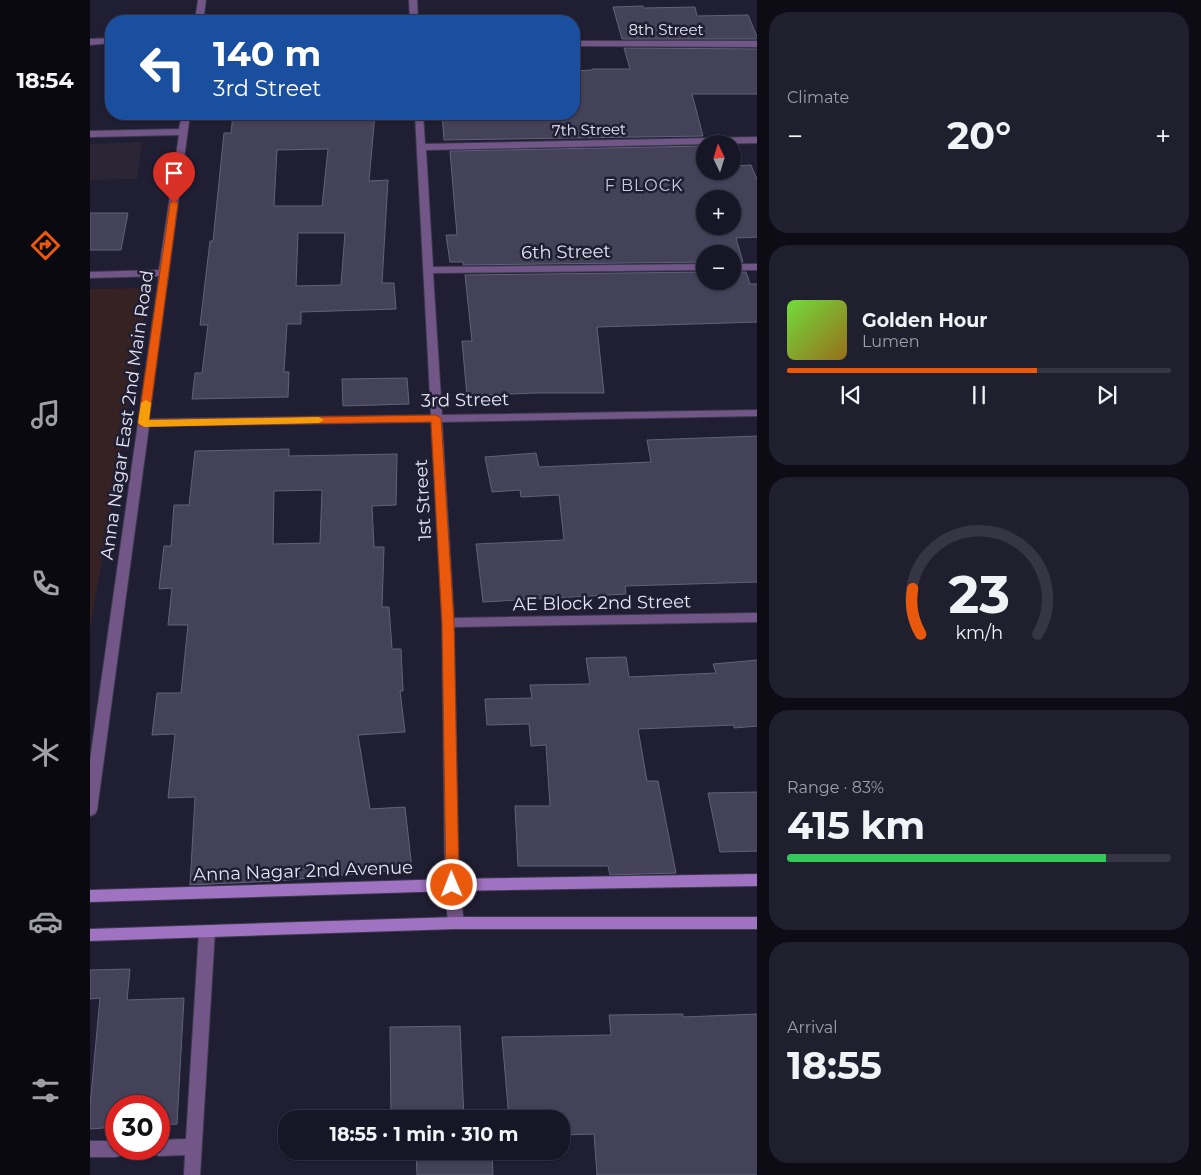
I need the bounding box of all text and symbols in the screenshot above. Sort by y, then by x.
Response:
street label: 8th Street [628,20,704,39]
text: 140 m [213,32,321,75]
icon: left [130,35,195,100]
text: 18:54 [16,67,74,94]
text: 3rd Street [213,75,321,102]
text: Climate [787,88,849,107]
text: 20° [947,112,1011,159]
street label: 7th Street [552,119,626,140]
text: − [787,119,803,153]
text: + [1155,119,1171,153]
north arrow [696,135,741,180]
map controls [696,135,741,290]
pin [153,152,195,203]
icon: arrive [160,159,188,187]
district label: F BLOCK [605,176,683,195]
button: + [696,190,741,235]
icon: directions [28,228,63,263]
street label: 6th Street [521,240,611,264]
button: − [696,245,741,290]
street label: Anna Nagar East 2nd Main Road [96,269,158,561]
text: Golden Hour [862,309,988,332]
text: Lumen [862,332,920,351]
icon: previous [837,381,865,409]
icon: pause [965,381,993,409]
icon: next [1093,381,1121,409]
street label: 3rd Street [421,388,509,412]
icon: music [28,397,63,432]
street label: 1st Street [410,459,436,541]
text: 23 [948,563,1010,626]
icon: phone [28,566,63,601]
street label: AE Block 2nd Street [513,590,691,616]
text: km/h [955,622,1003,643]
icon: climate [28,735,63,770]
text: Range · 83% [787,778,884,797]
text: 415 km [787,802,925,849]
street label: Anna Nagar 2nd Avenue [193,856,413,886]
position arrow [425,858,477,910]
icon: car [28,904,63,939]
text: Arrival [787,1018,837,1037]
text: 18:55 [787,1042,882,1089]
icon: filters [28,1073,63,1108]
speed limit sign: 30 [105,1095,170,1160]
text: 18:55 · 1 min · 310 m [330,1123,518,1146]

